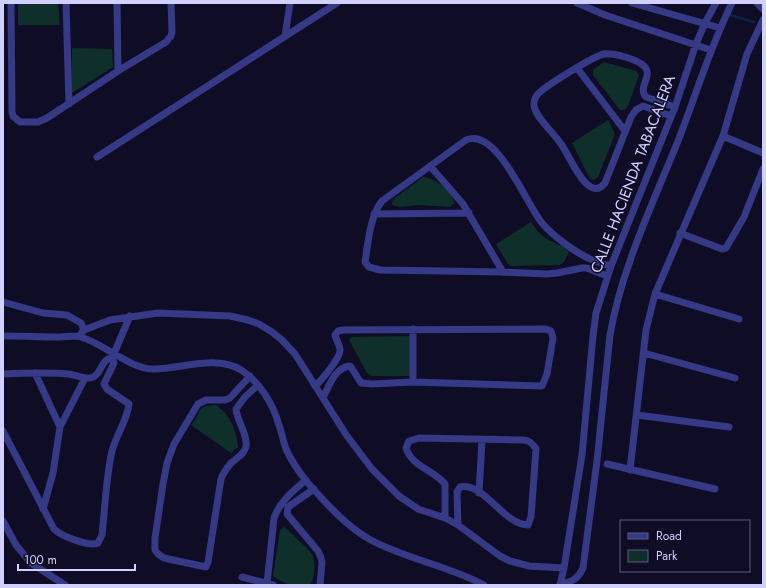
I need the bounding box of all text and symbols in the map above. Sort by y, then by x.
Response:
street label: CALLE HACIENDA TABACALERA [585,72,681,276]
legend [620,520,750,572]
text: Road [656,527,682,545]
scale bar [18,546,135,572]
text: Park [656,547,678,565]
text: 100 m [24,551,57,569]

